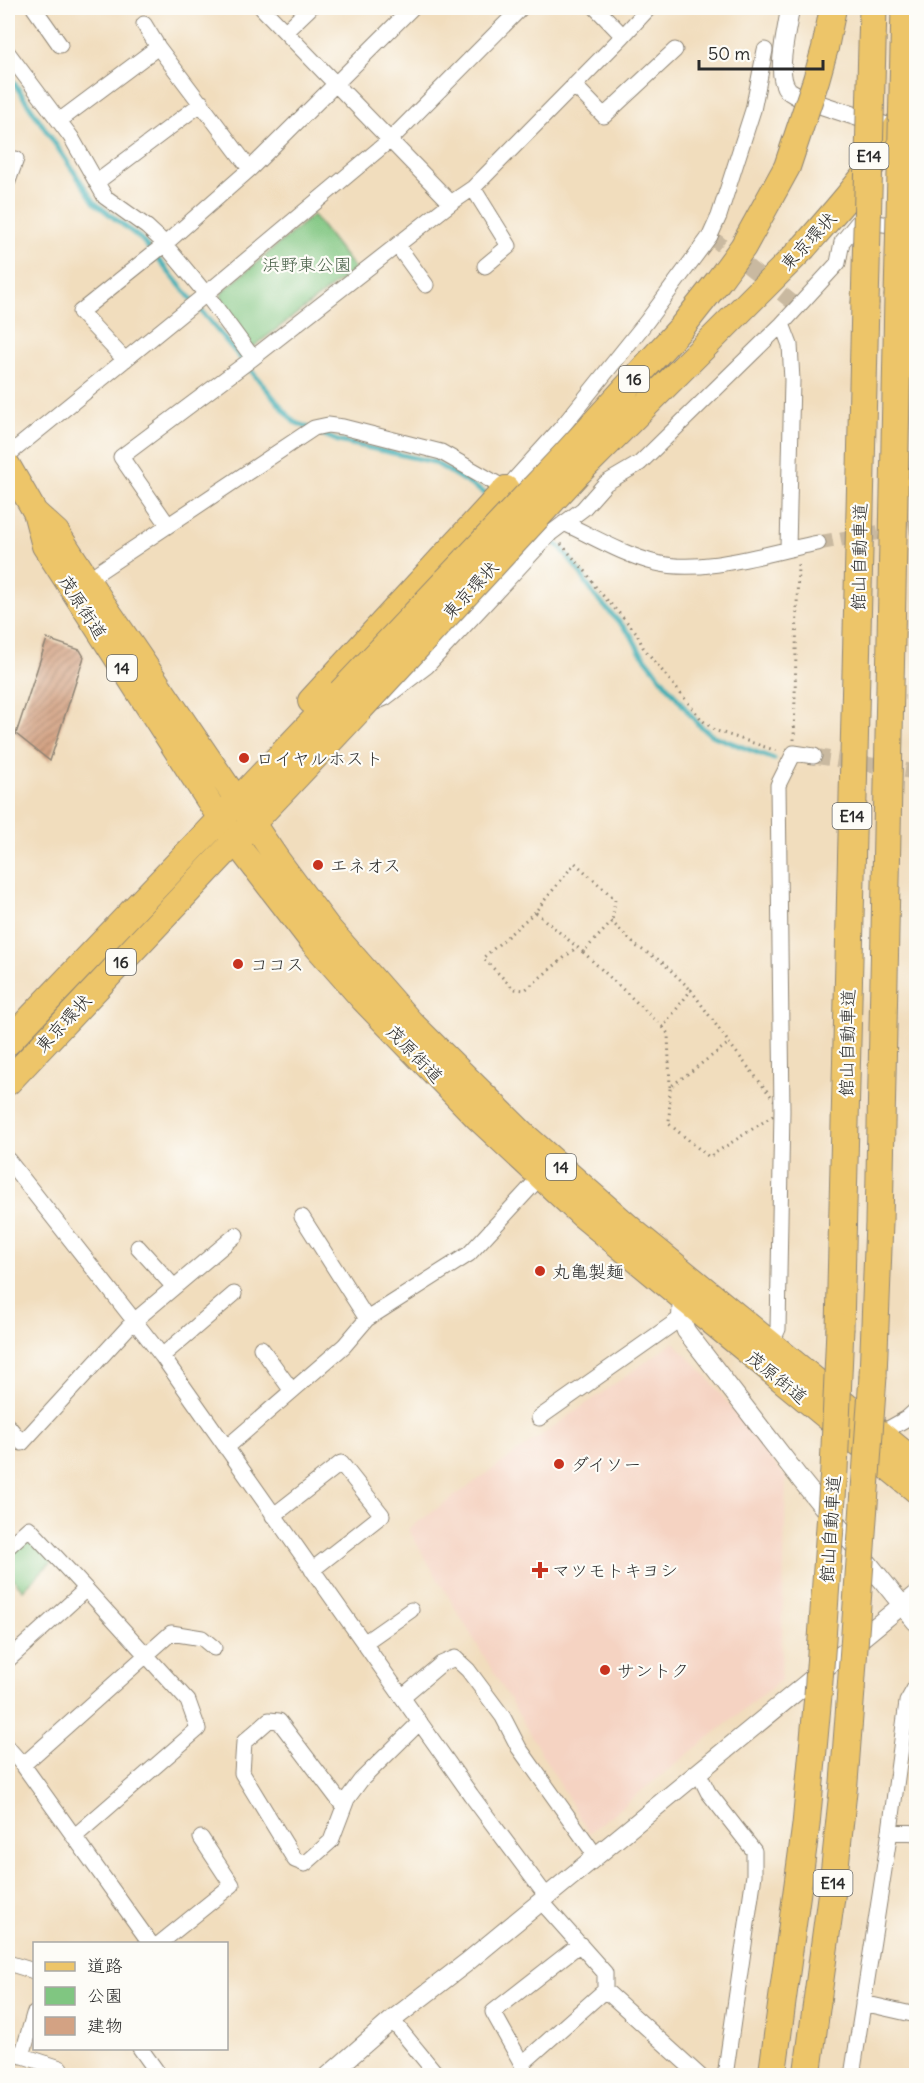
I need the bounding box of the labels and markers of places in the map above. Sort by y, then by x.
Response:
place label: ロイヤルホスト [256,747,383,770]
marker: ロイヤルホスト [237,751,251,765]
place label: エネオス [330,854,401,877]
marker: エネオス [311,858,325,872]
place label: ココス [250,953,304,976]
marker: ココス [231,957,245,971]
place label: 丸亀製麺 [552,1260,624,1283]
marker: 丸亀製麺 [533,1264,547,1278]
place label: ダイソー [571,1453,641,1476]
marker: ダイソー [552,1457,566,1471]
place label: マツモトキヨシ [552,1559,678,1582]
marker: マツモトキヨシ [533,1563,547,1577]
place label: サントク [617,1659,689,1682]
marker: サントク [598,1663,612,1677]

